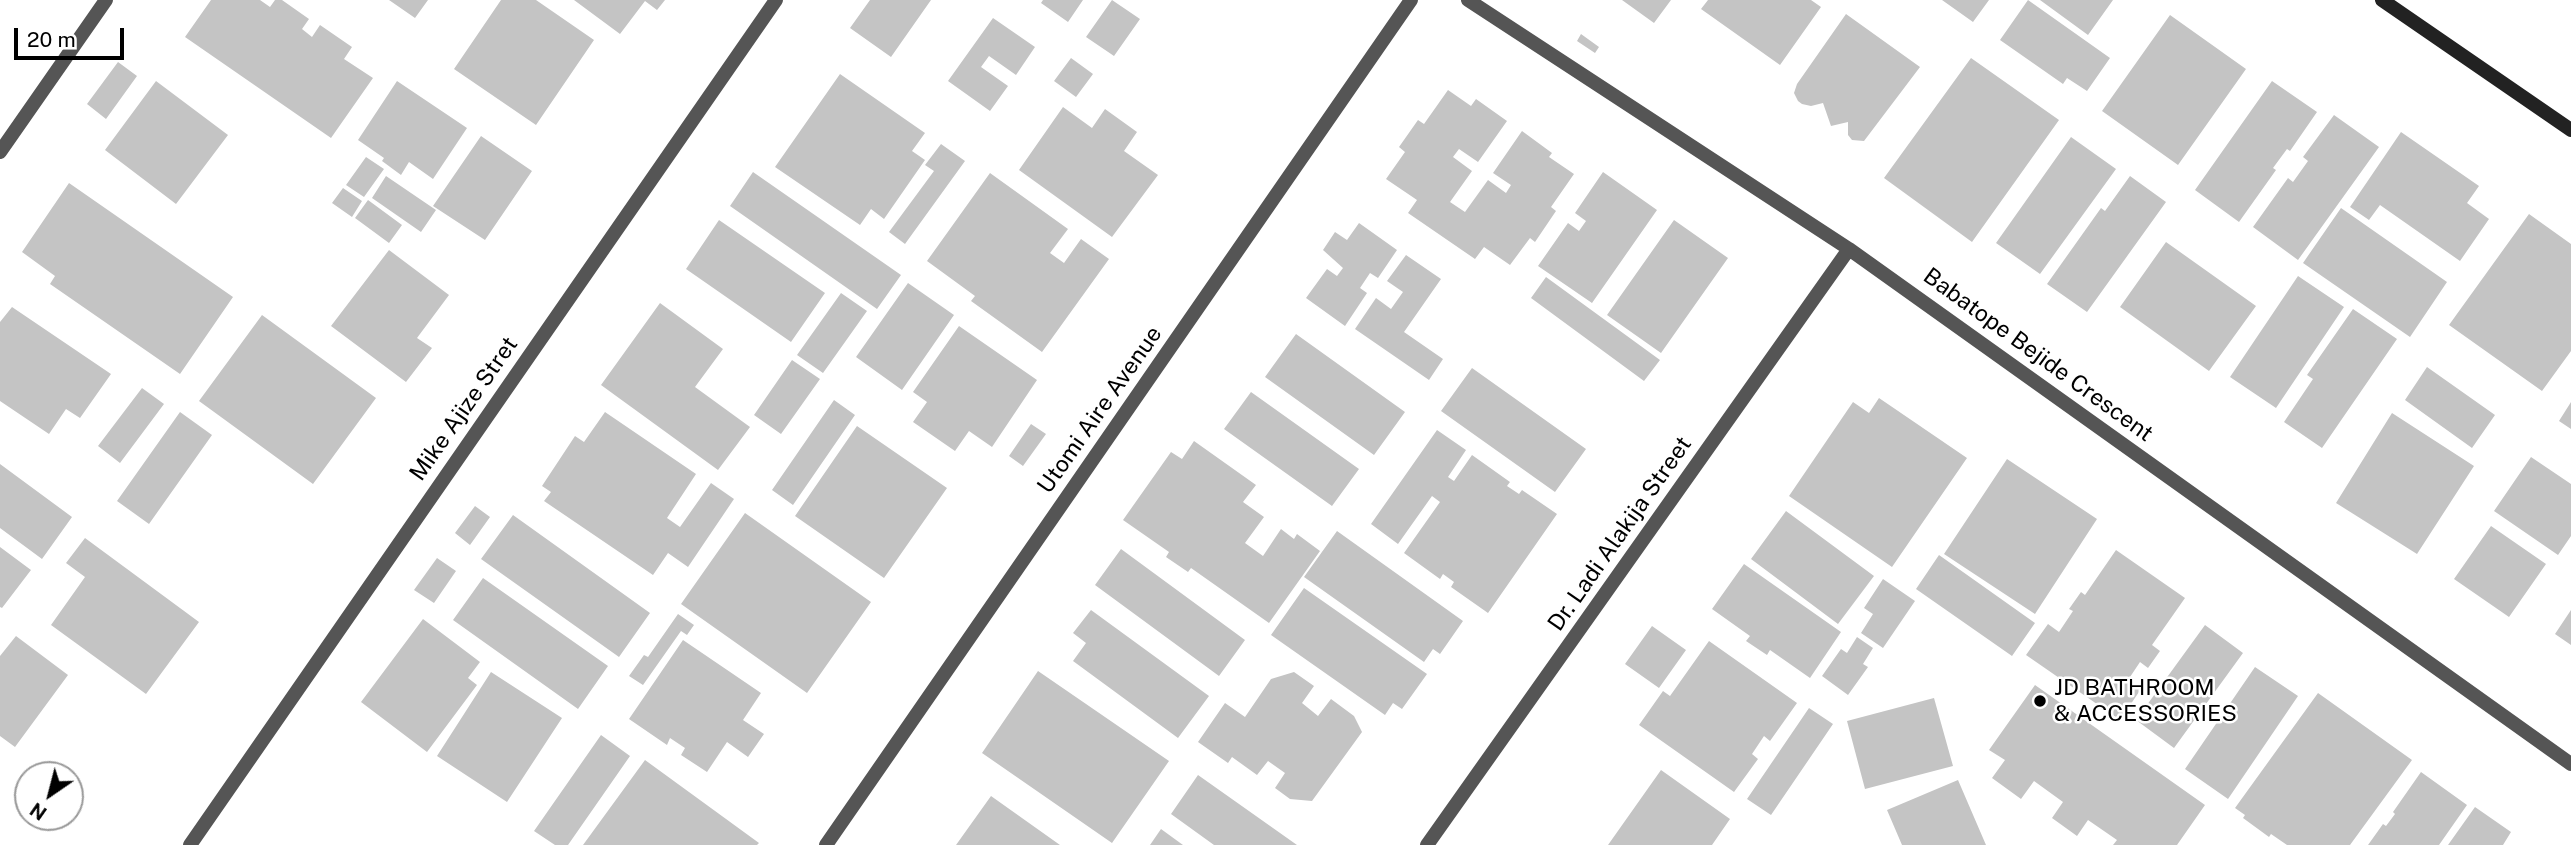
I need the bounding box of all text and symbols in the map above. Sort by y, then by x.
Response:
scale bar [18,14,128,58]
text: 20 m [27,27,76,52]
street label: Babatope Bejide Crescent [1918,262,2158,448]
street label: Utomi Aire Avenue [1032,321,1168,499]
street label: Mike Ajize Stret [404,332,524,486]
street label: Dr. Ladi Alakija Street [1542,432,1698,636]
place label: JD BATHROOM & ACCESSORIES [2054,674,2237,728]
marker: JD BATHROOM & ACCESSORIES [2032,693,2048,709]
north arrow [14,761,84,831]
text: N [26,798,51,825]

